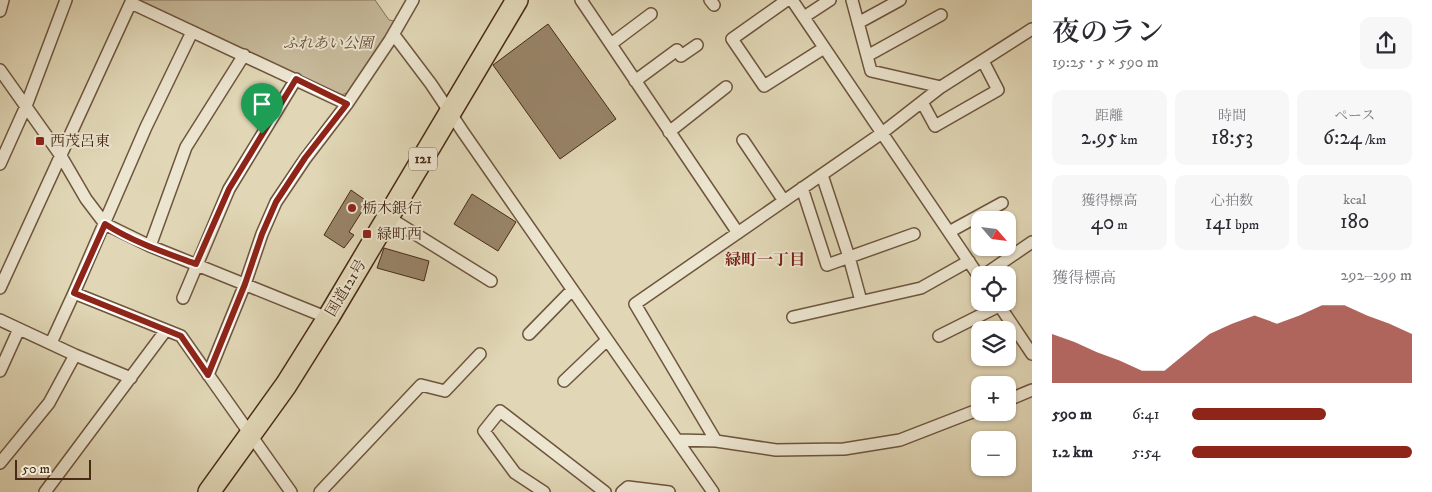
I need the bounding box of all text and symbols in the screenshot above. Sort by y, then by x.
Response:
text: 夜のラン [1052,15,1164,50]
button: share [1360,17,1412,69]
park label: ふれあい公園 [283,34,376,53]
text: 19:25 · 5 × 590 m [1052,52,1159,72]
pin [241,83,283,134]
icon: arrive [248,90,276,118]
text: 距離 [1095,107,1123,125]
text: 時間 [1218,107,1246,125]
text: ペース [1334,107,1375,125]
text: 2.95 [1081,125,1117,151]
text: 18:53 [1211,125,1253,151]
text: 6:24 [1323,125,1362,151]
text: km [1117,131,1138,149]
text: /km [1362,131,1386,149]
place label: 西茂呂東 [50,132,110,151]
marker: 西茂呂東 [34,135,46,147]
road number: 121 [409,148,437,170]
text: kcal [1343,191,1366,209]
text: 獲得標高 [1081,192,1137,210]
text: 心拍数 [1211,192,1253,210]
place label: 栃木銀行 [362,199,422,218]
marker: 栃木銀行 [346,202,358,214]
text: 180 [1340,209,1369,235]
text: 40 [1091,210,1114,236]
text: 141 [1205,210,1232,236]
north arrow [971,211,1016,256]
map controls [971,211,1016,476]
text: m [1114,216,1128,234]
text: bpm [1232,216,1259,234]
place label: 緑町西 [377,225,422,244]
marker: 緑町西 [361,228,373,240]
district label: 緑町一丁目 [725,250,805,270]
street label: 国道121号 [322,256,370,320]
text: 292–299 m [1341,265,1412,285]
button: locate [971,266,1016,311]
text: 獲得標高 [1052,268,1116,288]
button: layers [971,321,1016,366]
button: + [971,376,1016,421]
text: 590 m [1052,404,1092,424]
text: 6:41 [1132,404,1160,424]
button: − [971,431,1016,476]
text: 1.2 km [1052,442,1093,462]
text: 5:54 [1132,442,1160,462]
scale bar [15,457,91,480]
text: 50 m [22,460,50,478]

